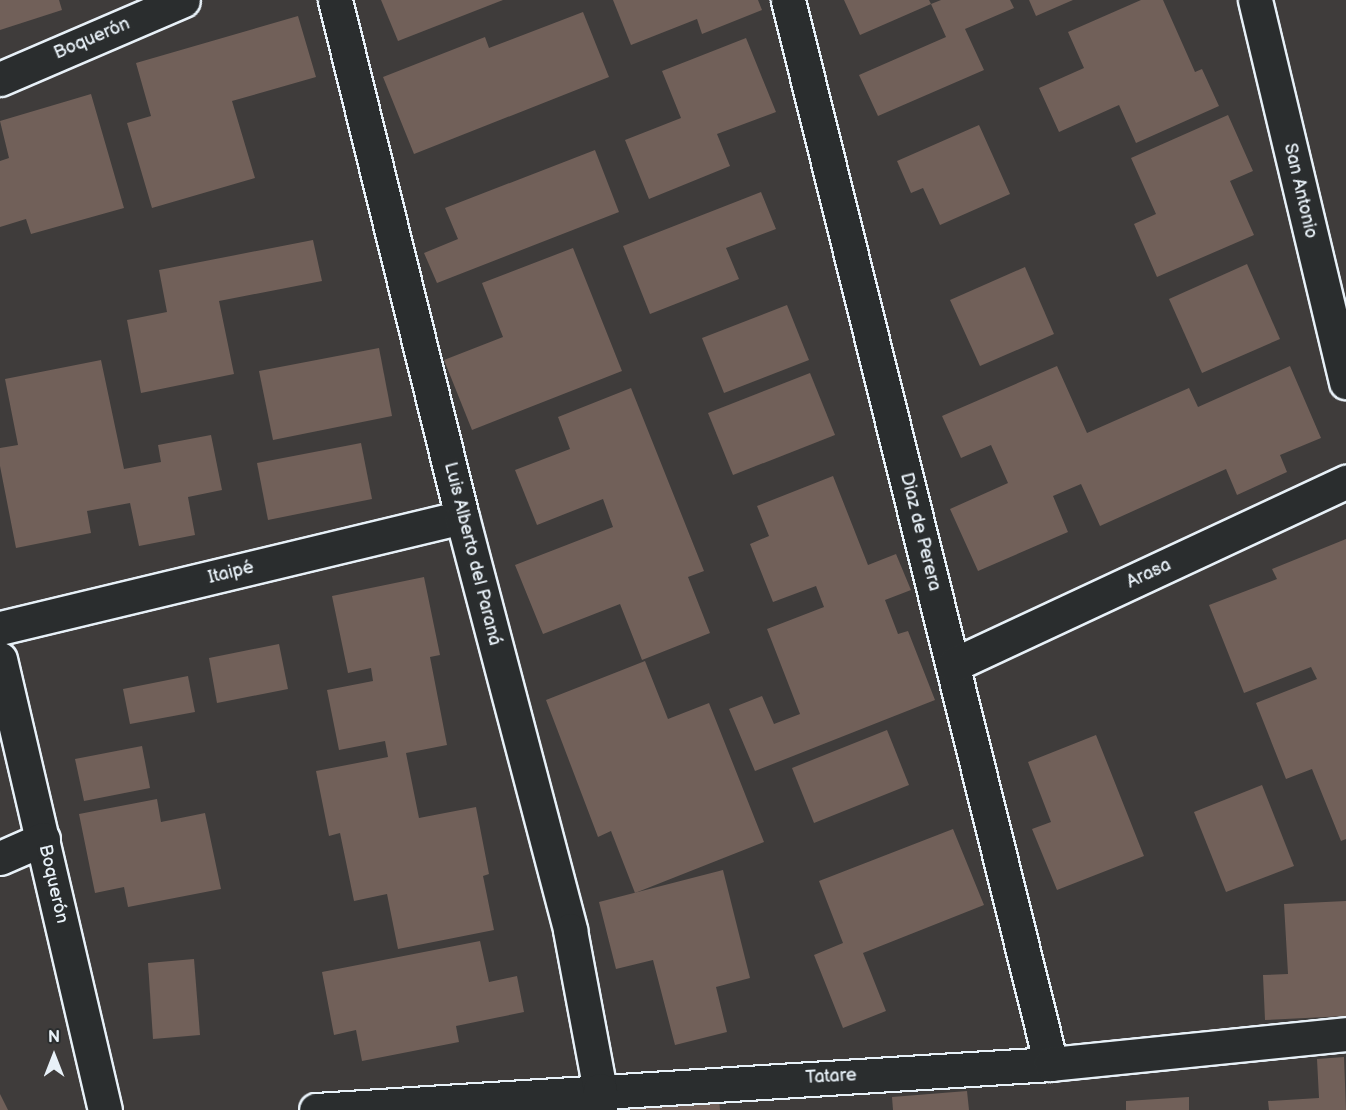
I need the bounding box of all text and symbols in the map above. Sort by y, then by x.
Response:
street label: Boquerón [51,13,133,65]
street label: San Antonio [1279,141,1321,241]
street label: Luis Alberto del Paraná [439,460,505,648]
street label: Diaz de Perera [895,471,945,593]
street label: Arasa [1123,554,1175,594]
street label: Itaipé [206,557,256,589]
street label: Boquerón [33,842,73,926]
north arrow [24,1026,84,1086]
text: N [48,1028,60,1047]
street label: Tatare [805,1065,857,1089]

